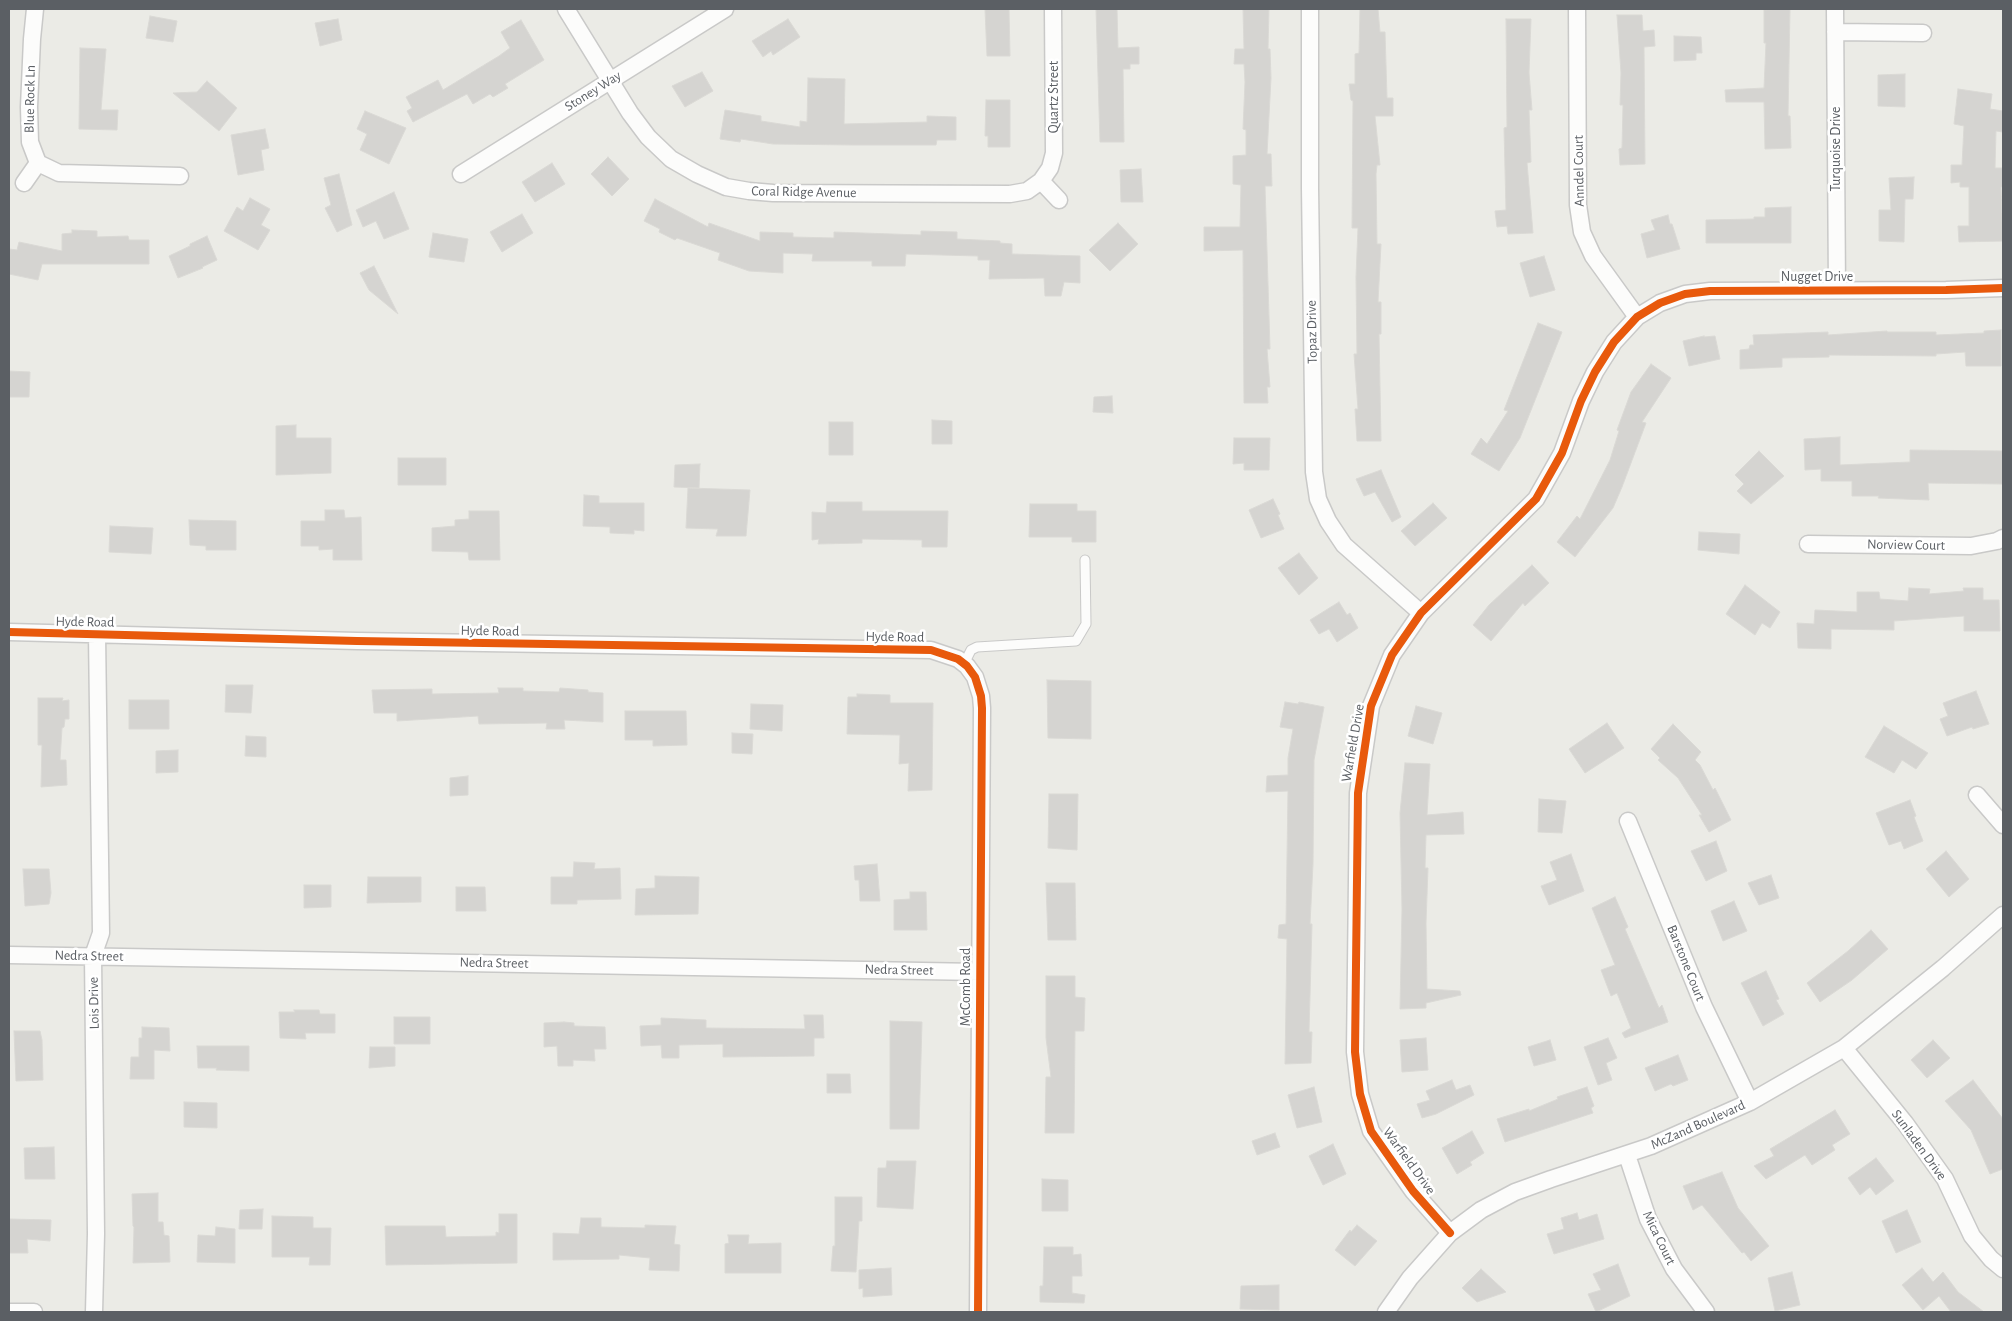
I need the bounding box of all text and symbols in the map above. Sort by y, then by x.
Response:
street label: Quartz Street [1046,61,1062,133]
street label: Blue Rock Ln [21,65,39,133]
street label: Stoney Way [562,67,624,115]
street label: Turquoise Drive [1828,107,1844,191]
street label: Anndel Court [1570,135,1588,207]
street label: Coral Ridge Avenue [751,183,857,201]
street label: Nugget Drive [1781,269,1853,285]
street label: Topaz Drive [1303,300,1321,364]
street label: Norview Court [1867,536,1945,554]
street label: Hyde Road [55,613,115,631]
street label: Hyde Road [460,622,520,640]
street label: Hyde Road [865,628,925,646]
street label: Warfield Drive [1338,703,1368,783]
street label: Barstone Court [1663,923,1709,1003]
street label: Nedra Street [54,947,124,965]
street label: McComb Road [958,948,974,1026]
street label: Nedra Street [459,954,529,972]
street label: Nedra Street [864,961,934,979]
street label: Lois Drive [85,977,103,1029]
street label: McZand Boulevard [1648,1097,1748,1153]
street label: Sunladen Drive [1888,1106,1950,1184]
street label: Warfield Drive [1379,1124,1439,1198]
street label: Mica Court [1639,1208,1679,1268]

